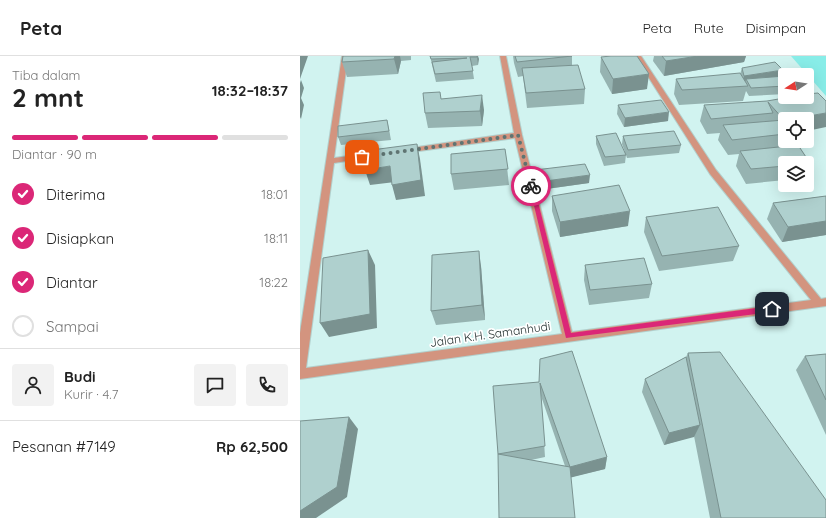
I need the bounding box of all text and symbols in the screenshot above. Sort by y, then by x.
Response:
text: Peta [20,16,62,40]
text: Peta [642,19,672,37]
text: Rute [694,19,724,37]
text: Disimpan [746,19,806,37]
text: Tiba dalam [12,67,80,83]
north arrow [778,68,814,104]
map controls [778,68,814,192]
text: 2 mnt [12,81,84,114]
text: 18:32–18:37 [212,81,288,100]
button: locate [778,112,814,148]
pin [345,140,379,174]
text: Diantar · 90 m [12,146,97,162]
icon: bag [351,146,373,168]
button: layers [778,156,814,192]
courier [511,166,551,206]
icon: bike [520,175,542,197]
icon: check [12,183,34,205]
text: Diterima [46,185,105,204]
text: 18:01 [261,186,288,202]
icon: check [12,227,34,249]
text: Disiapkan [46,229,114,248]
text: 18:11 [264,230,288,246]
icon: check [12,271,34,293]
text: Diantar [46,273,98,292]
text: 18:22 [259,274,288,290]
pin [755,292,789,326]
icon: home [761,298,783,320]
text: Sampai [46,317,99,336]
street label: Jalan K.H. Samanhudi [429,318,551,350]
button: person [12,364,54,406]
button: chat [194,364,236,406]
button: phone [246,364,288,406]
text: Budi [64,367,96,386]
text: Kurir · 4.7 [64,386,118,402]
text: Pesanan #7149 [12,437,116,456]
text: Rp 62,500 [216,437,288,456]

